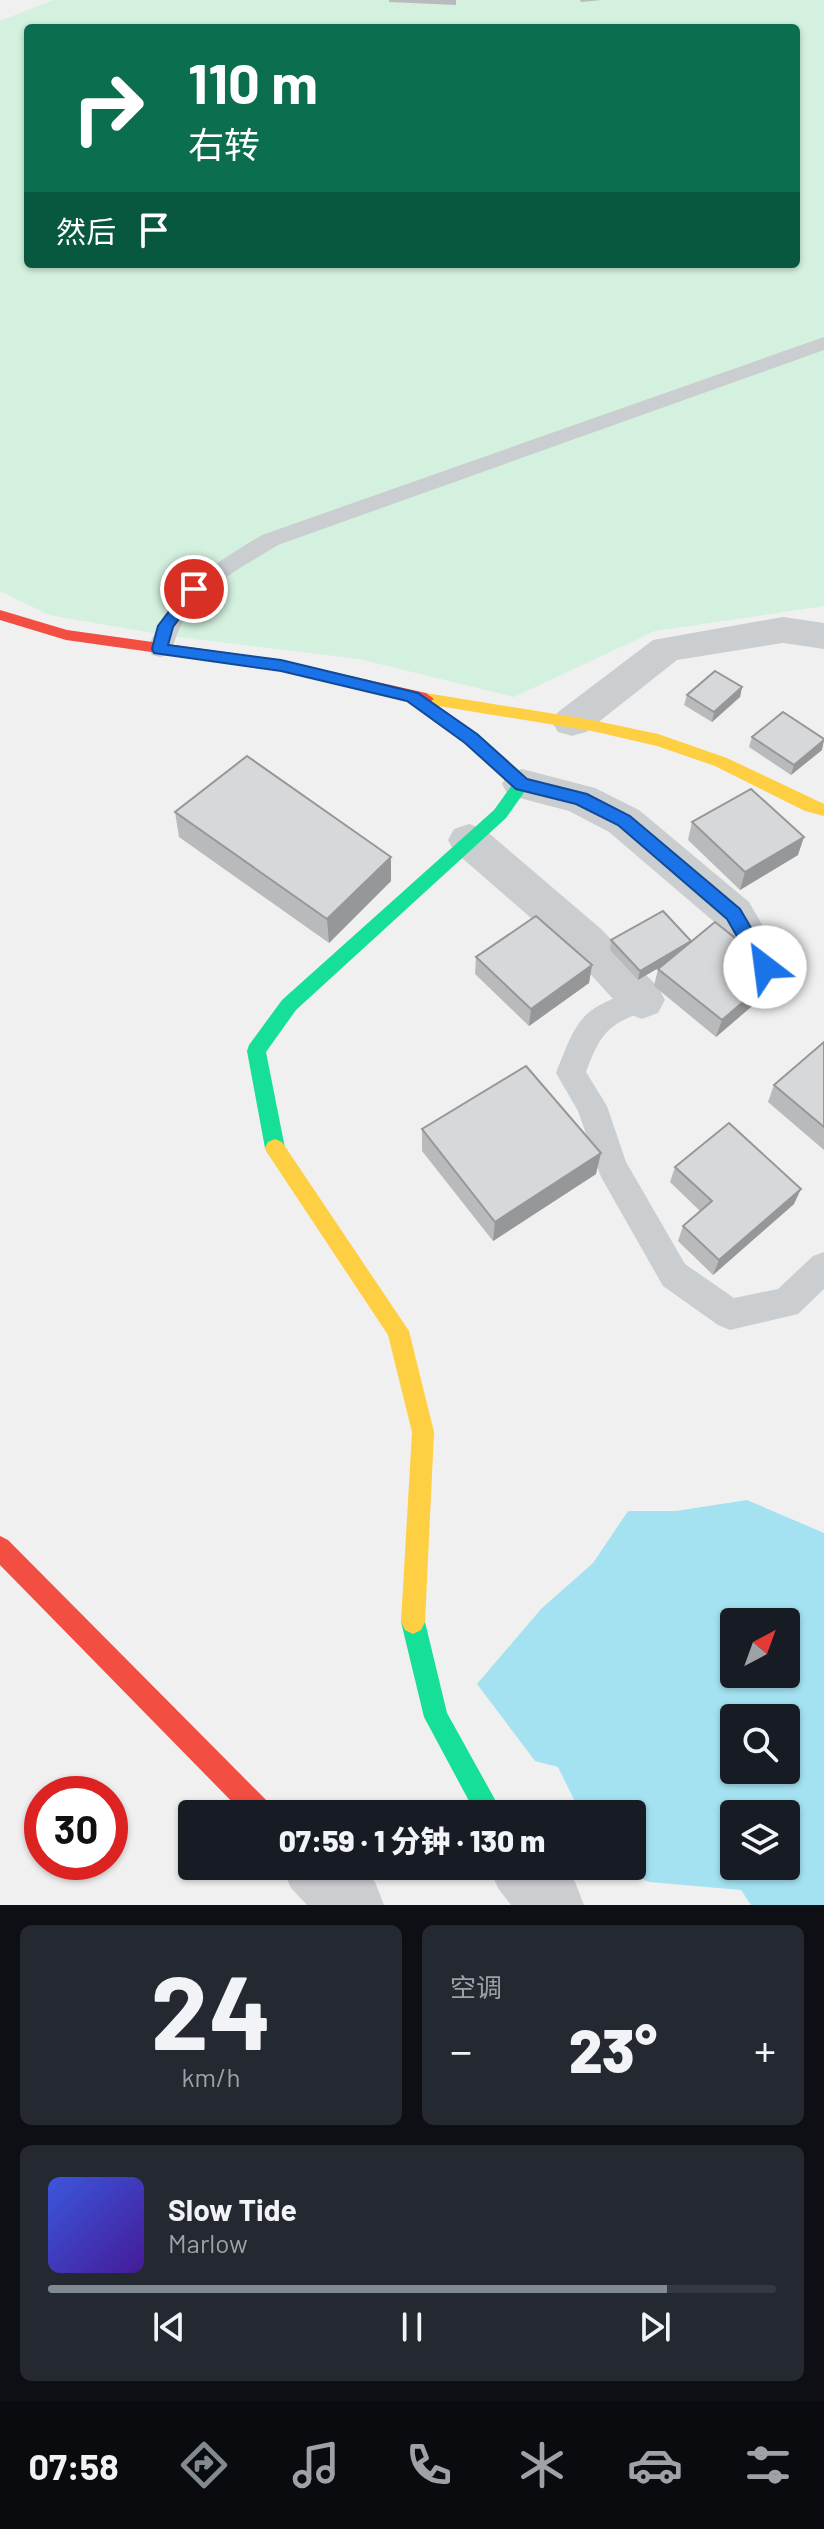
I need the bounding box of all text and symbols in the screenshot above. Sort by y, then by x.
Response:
text: 110 m [188,48,318,115]
icon: right [56,56,160,160]
text: 右转 [188,122,260,165]
icon: arrive [132,208,176,252]
text: 然后 [56,213,116,249]
pin [160,555,228,623]
icon: arrive [172,567,216,611]
position arrow [723,925,807,1009]
north arrow [720,1608,800,1688]
map controls [720,1608,800,1880]
button: search [720,1704,800,1784]
speed limit sign: 30 [24,1776,128,1880]
button: layers [720,1800,800,1880]
text: 07:59 · 1 分钟 · 130 m [279,1822,545,1858]
text: 24 [150,1946,272,2071]
text: 空调 [450,1971,502,2002]
text: 23° [569,2013,657,2085]
text: − [450,2023,472,2076]
text: + [754,2023,776,2076]
text: km/h [182,2061,240,2092]
text: Slow Tide [168,2191,297,2227]
text: Marlow [168,2227,248,2258]
icon: previous [147,2305,191,2349]
icon: pause [390,2305,434,2349]
icon: next [633,2305,677,2349]
icon: directions [176,2437,232,2493]
icon: music [288,2437,344,2493]
icon: phone [401,2437,457,2493]
icon: climate [514,2437,570,2493]
icon: car [627,2437,683,2493]
icon: filters [740,2437,796,2493]
text: 07:58 [28,2444,119,2487]

